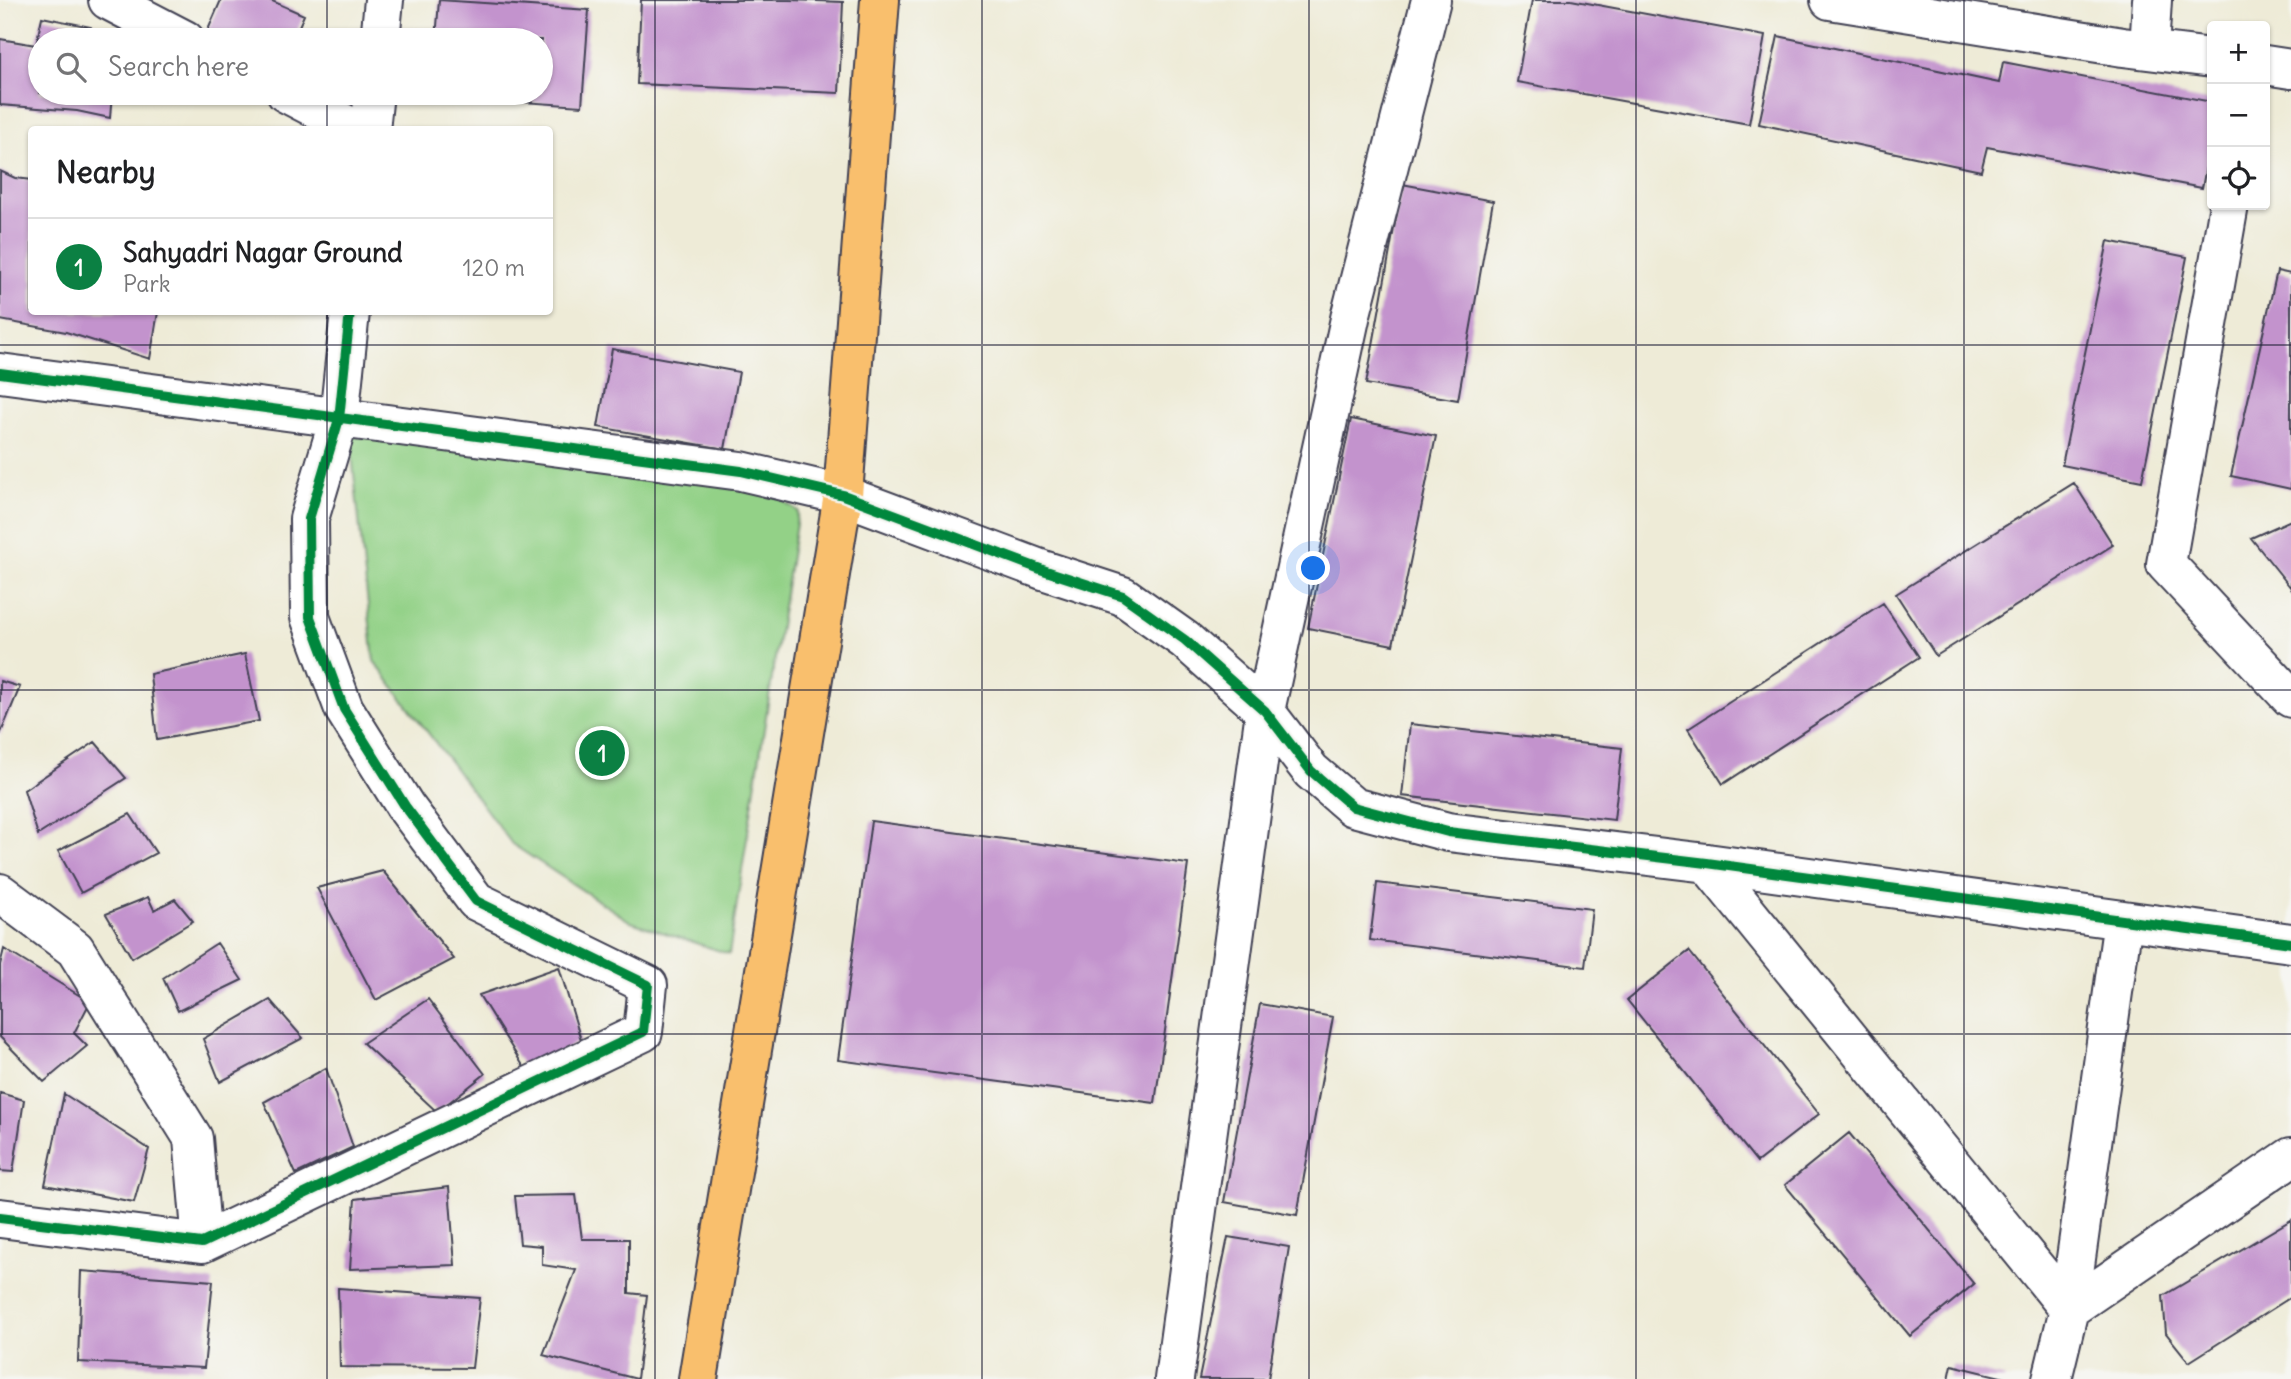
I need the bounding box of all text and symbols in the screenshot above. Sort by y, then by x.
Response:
map controls [2207,21,2270,210]
button: + [2207,21,2270,84]
search box [28,28,553,105]
icon: search [52,48,90,86]
text: Search here [108,50,249,83]
button: − [2207,84,2270,147]
button: locate [2207,147,2270,210]
text: Nearby [56,153,156,191]
text: Sahyadri Nagar Ground [123,236,403,269]
text: 1 [74,253,84,282]
text: 120 m [462,253,525,282]
text: Park [123,269,171,298]
your location [1296,551,1330,585]
pin: 1 [579,727,625,779]

